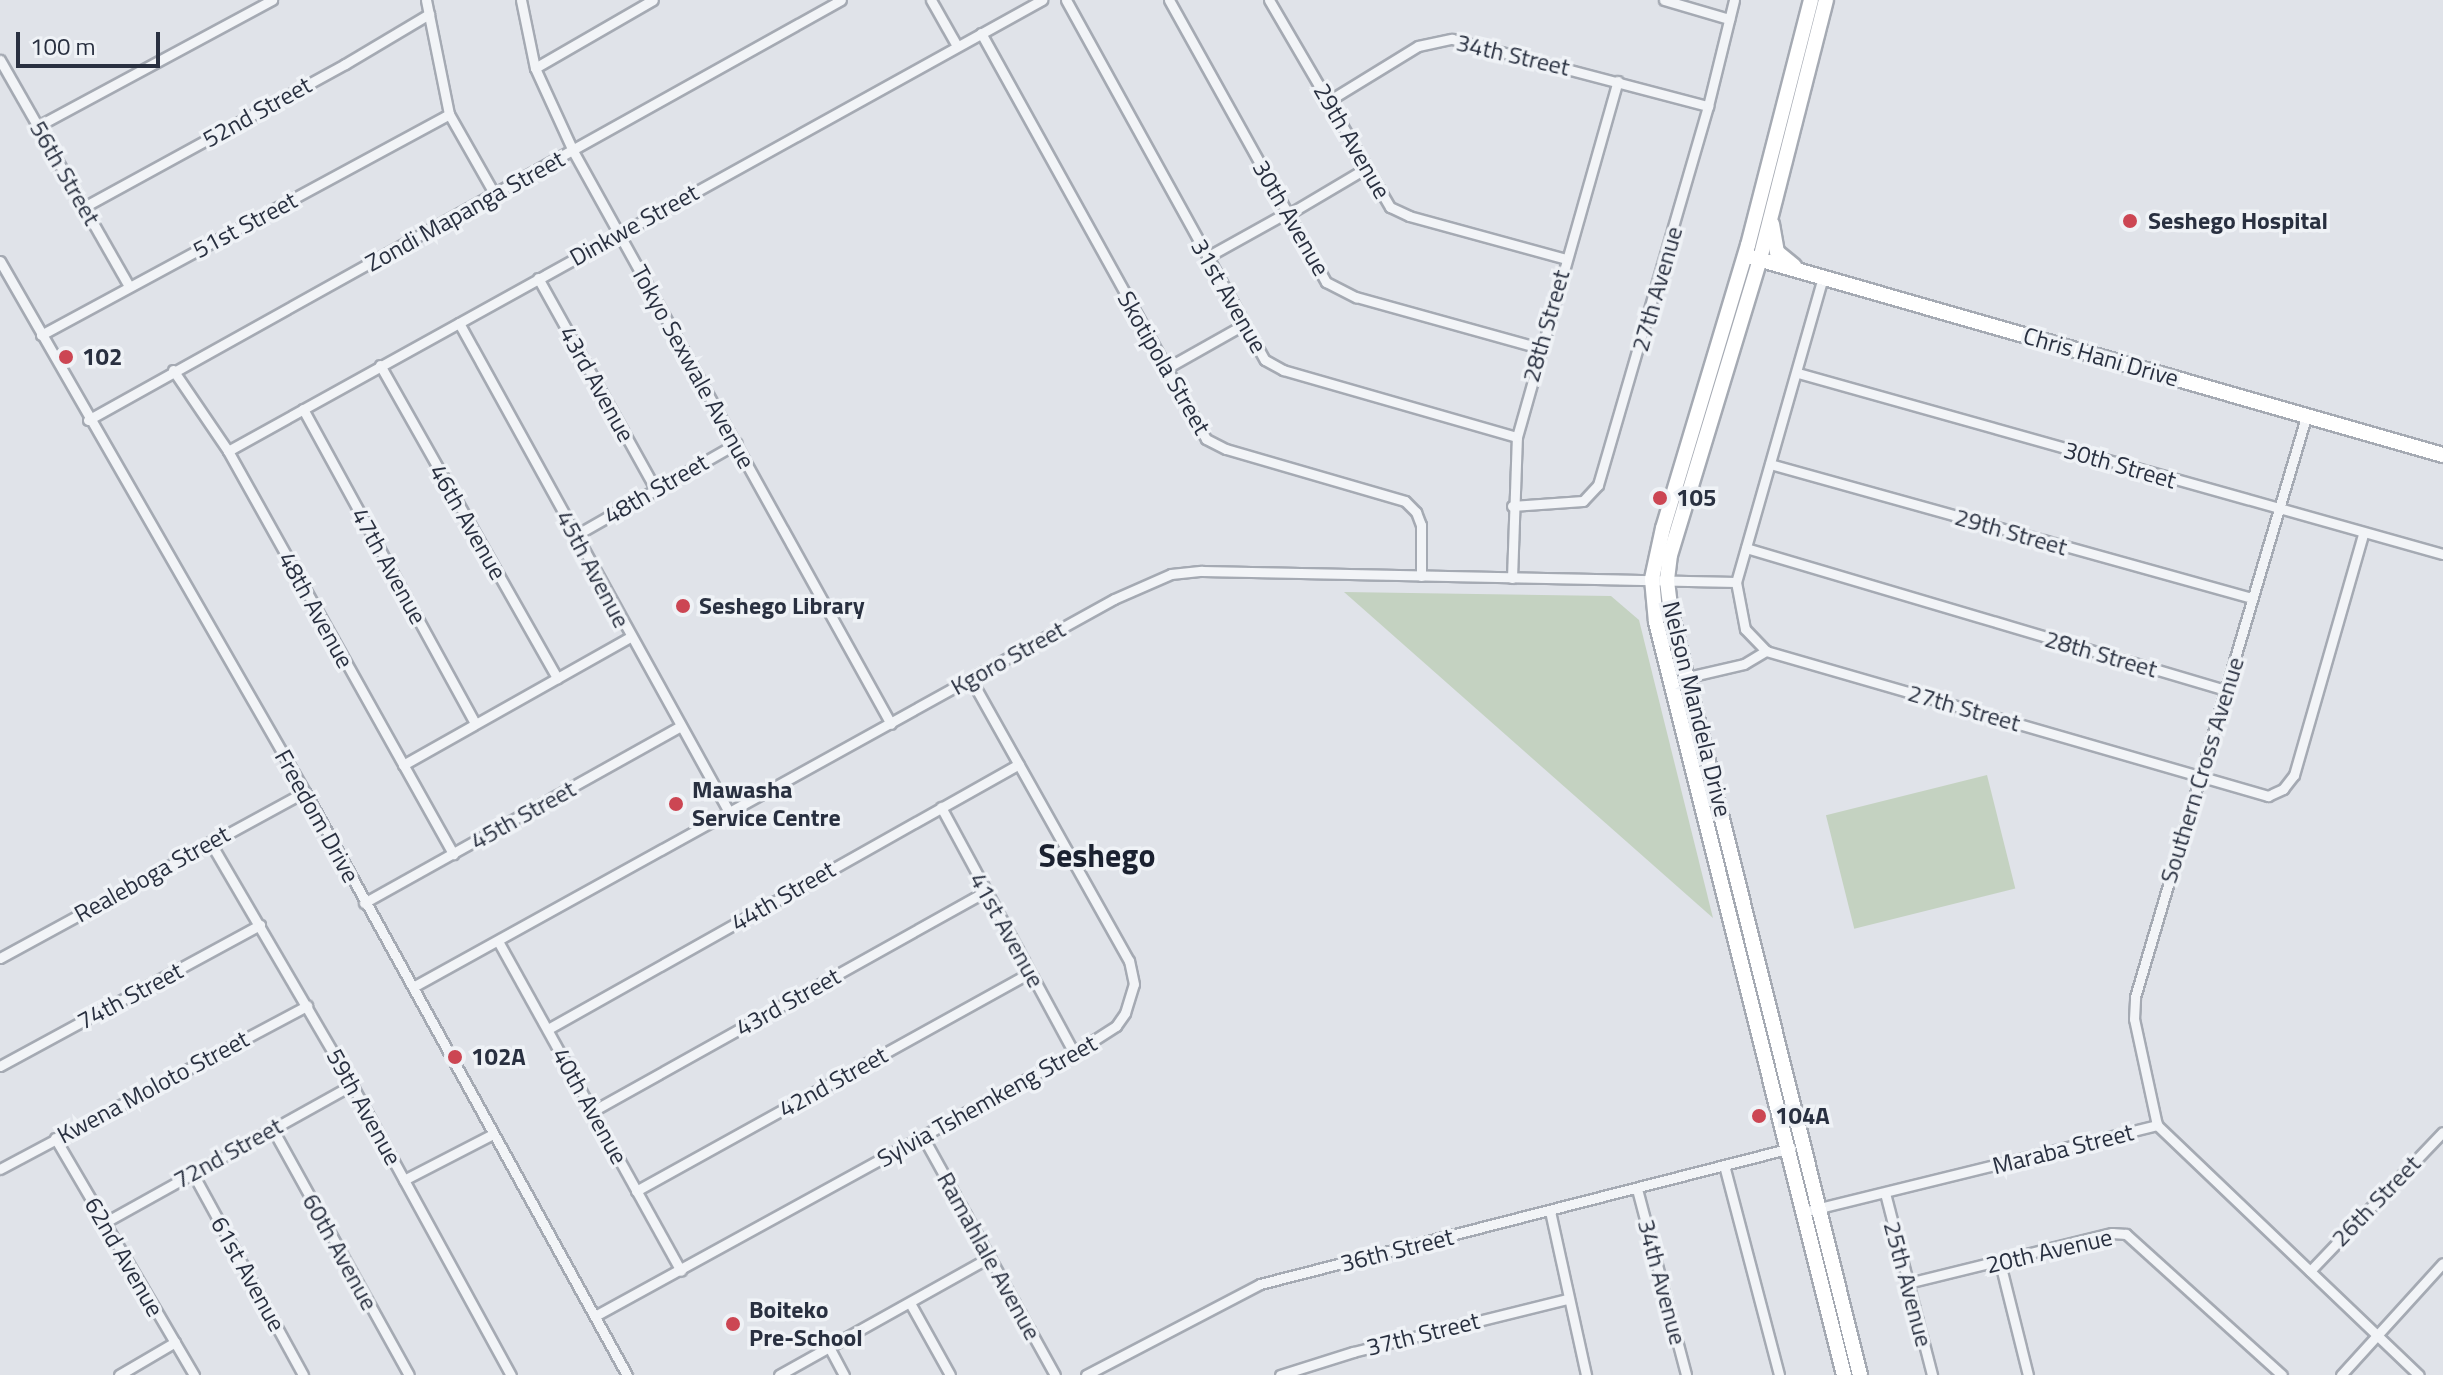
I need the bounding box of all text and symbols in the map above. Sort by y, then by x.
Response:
scale bar [20,16,164,66]
text: 100 m [30,28,96,64]
street label: 34th Street [1454,28,1572,82]
street label: 52nd Street [198,70,316,154]
street label: 29th Avenue [1307,78,1397,204]
street label: 56th Street [24,116,106,230]
street label: Zondi Mapanga Street [361,144,569,278]
street label: 30th Avenue [1246,155,1336,281]
street label: Dinkwe Street [565,178,703,272]
street label: 51st Street [188,186,302,264]
place label: Seshego Hospital [2148,207,2328,235]
marker: Seshego Hospital [2119,210,2141,232]
street label: 27th Avenue [1625,223,1689,355]
street label: 31st Avenue [1185,234,1273,358]
street label: Tokyo Sexwale Avenue [625,260,761,474]
street label: 28th Street [1516,267,1576,385]
street label: Skotipola Street [1111,286,1217,440]
street label: 43rd Avenue [553,321,641,447]
street label: Chris Hani Drive [2020,321,2182,393]
place label: 102 [82,343,122,371]
marker: 102 [57,348,75,366]
street label: 30th Street [2061,435,2179,495]
street label: 48th Street [599,448,713,530]
street label: 46th Avenue [423,459,513,585]
place label: 105 [1676,484,1716,512]
marker: 105 [1651,489,1669,507]
street label: 29th Street [1952,502,2070,562]
street label: 47th Avenue [345,503,433,629]
street label: 45th Avenue [550,505,636,633]
street label: 48th Avenue [272,547,360,673]
place label: Seshego Library [699,592,865,620]
marker: Seshego Library [674,597,692,615]
street label: Nelson Mandela Drive [1656,598,1738,820]
street label: Kgoro Street [946,615,1070,701]
street label: 28th Street [2042,624,2160,684]
street label: Southern Cross Avenue [2154,654,2250,886]
street label: 27th Street [1905,678,2023,738]
street label: Freedom Drive [269,744,365,888]
street label: 45th Street [466,774,580,856]
place label: Mawasha Service Centre [692,776,841,832]
marker: Mawasha Service Centre [667,795,685,813]
street label: Realeboga Street [69,819,235,929]
district label: Seshego [1039,836,1155,874]
street label: 44th Street [726,855,840,937]
street label: 41st Avenue [964,868,1050,992]
street label: 74th Street [72,956,188,1036]
street label: 43rd Street [731,962,845,1042]
street label: Kwena Moloto Street [52,1024,254,1150]
street label: Sylvia Tshemkeng Street [872,1029,1102,1173]
street label: 42nd Street [774,1040,892,1124]
place label: 102A [471,1043,526,1071]
street label: 40th Avenue [546,1043,634,1169]
street label: 59th Avenue [320,1044,408,1170]
marker: 102A [446,1048,464,1066]
place label: 104A [1775,1102,1830,1130]
marker: 104A [1750,1107,1768,1125]
street label: 72nd Street [169,1111,287,1195]
street label: Maraba Street [1990,1118,2136,1180]
street label: 26th Street [2326,1150,2426,1252]
street label: Ramahlale Avenue [931,1167,1047,1345]
street label: 60th Avenue [296,1189,384,1315]
street label: 62nd Avenue [78,1192,170,1322]
street label: 61st Avenue [205,1212,291,1336]
street label: 34th Avenue [1631,1216,1693,1348]
street label: 25th Avenue [1877,1218,1939,1350]
street label: 36th Street [1338,1222,1456,1278]
street label: 20th Avenue [1983,1223,2115,1279]
place label: Boiteko Pre-School [749,1296,863,1352]
street label: 37th Street [1364,1306,1482,1362]
marker: Boiteko Pre-School [724,1315,742,1333]

